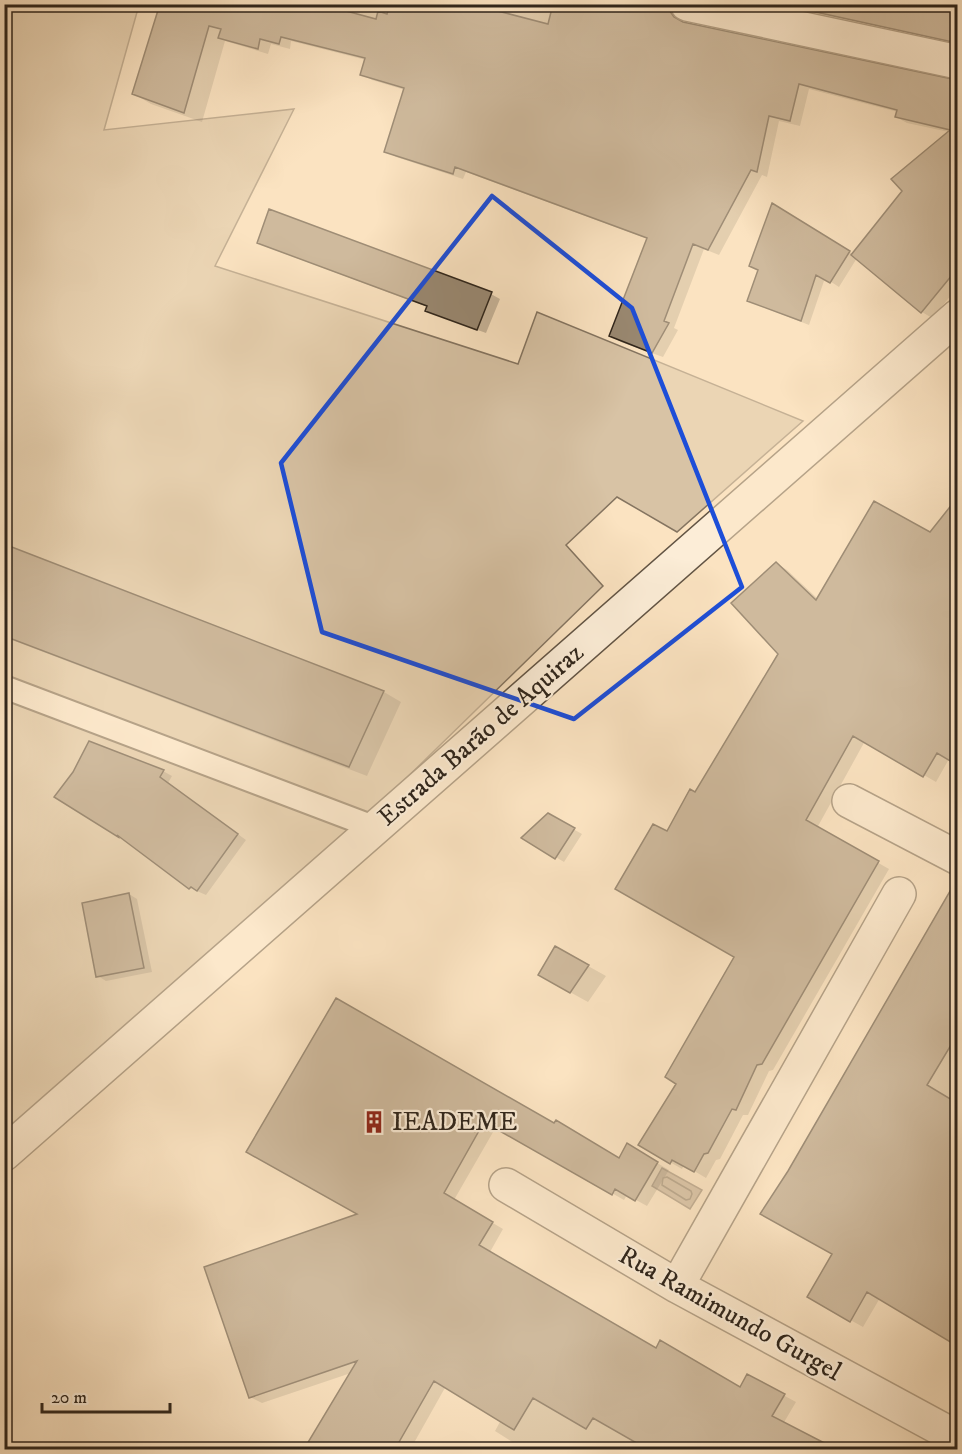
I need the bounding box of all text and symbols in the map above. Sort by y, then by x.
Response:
street label: Estrada Barão de Aquiraz [371,637,591,833]
place label: IEADEME [392,1106,517,1139]
building icon: IEADEME [361,1109,387,1135]
street label: Rua Ramimundo Gurgel [613,1239,847,1389]
scale bar [42,1376,170,1414]
text: 20 m [51,1387,87,1409]

